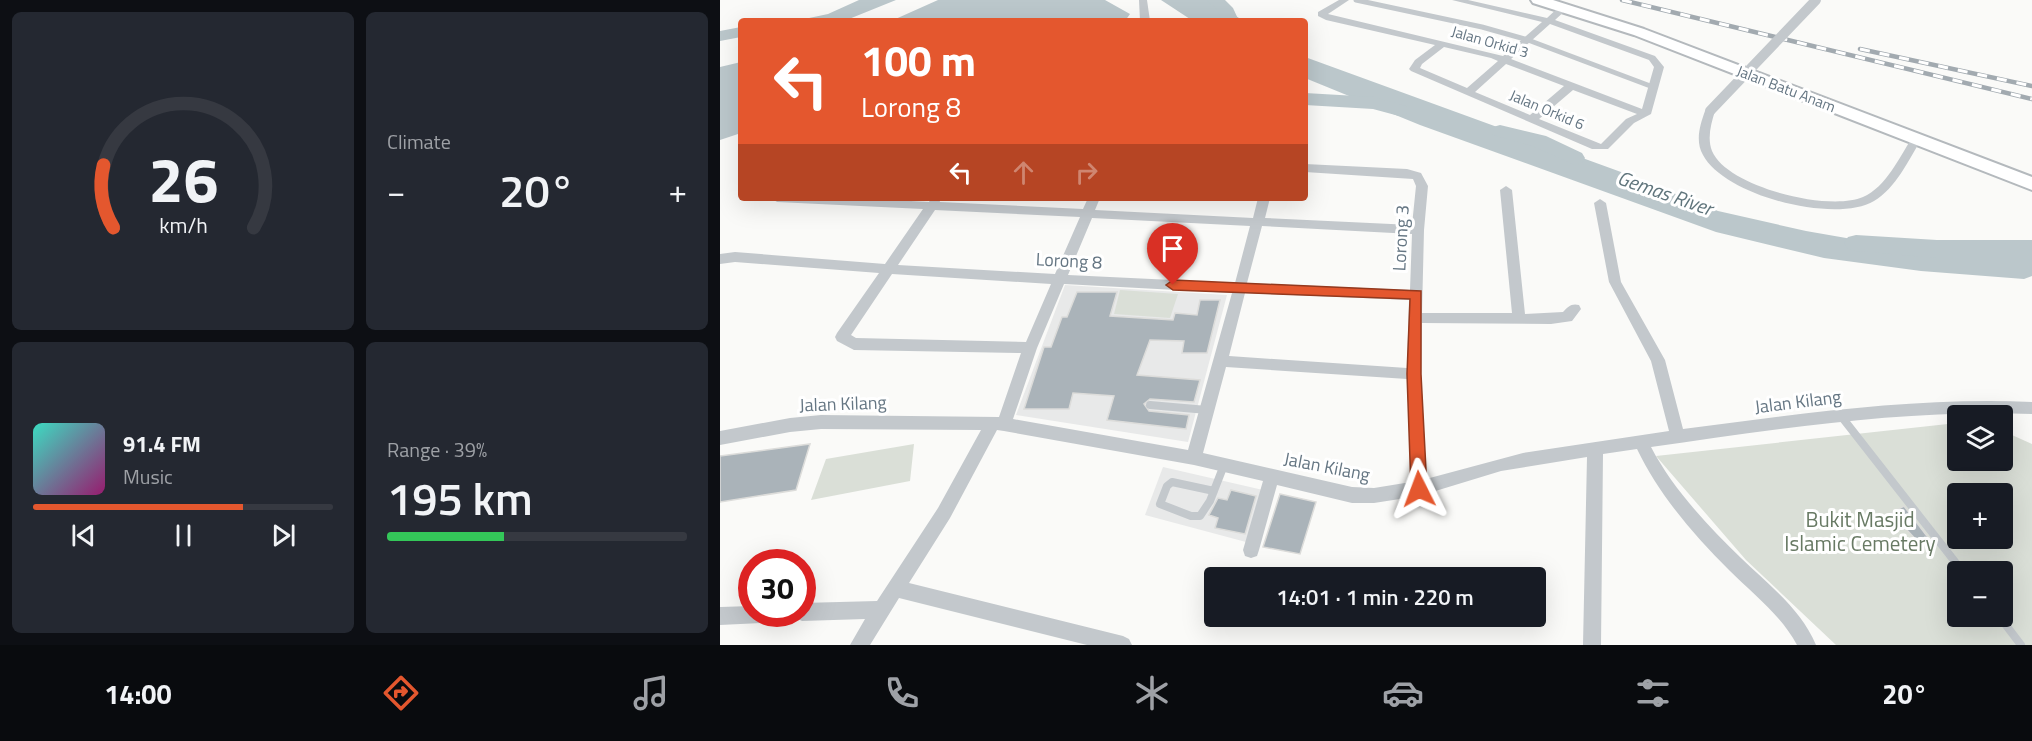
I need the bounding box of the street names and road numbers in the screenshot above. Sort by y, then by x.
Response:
street label: Jalan Orkid 3 [1449,20,1531,64]
street label: Jalan Batu Anam [1733,59,1839,118]
street label: Jalan Orkid 6 [1506,83,1588,136]
street label: Lorong 3 [1385,204,1416,272]
street label: Lorong 8 [1035,245,1103,276]
street label: Jalan Kilang [1753,383,1843,420]
street label: Jalan Kilang [799,388,887,419]
street label: Jalan Kilang [1282,445,1373,488]

